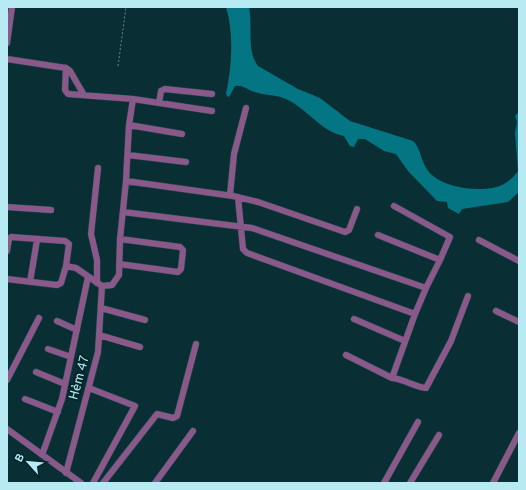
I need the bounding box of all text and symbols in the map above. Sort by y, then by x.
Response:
street label: Hẻm 47 [66,354,94,402]
north arrow [8,442,48,482]
text: B [12,451,28,464]

